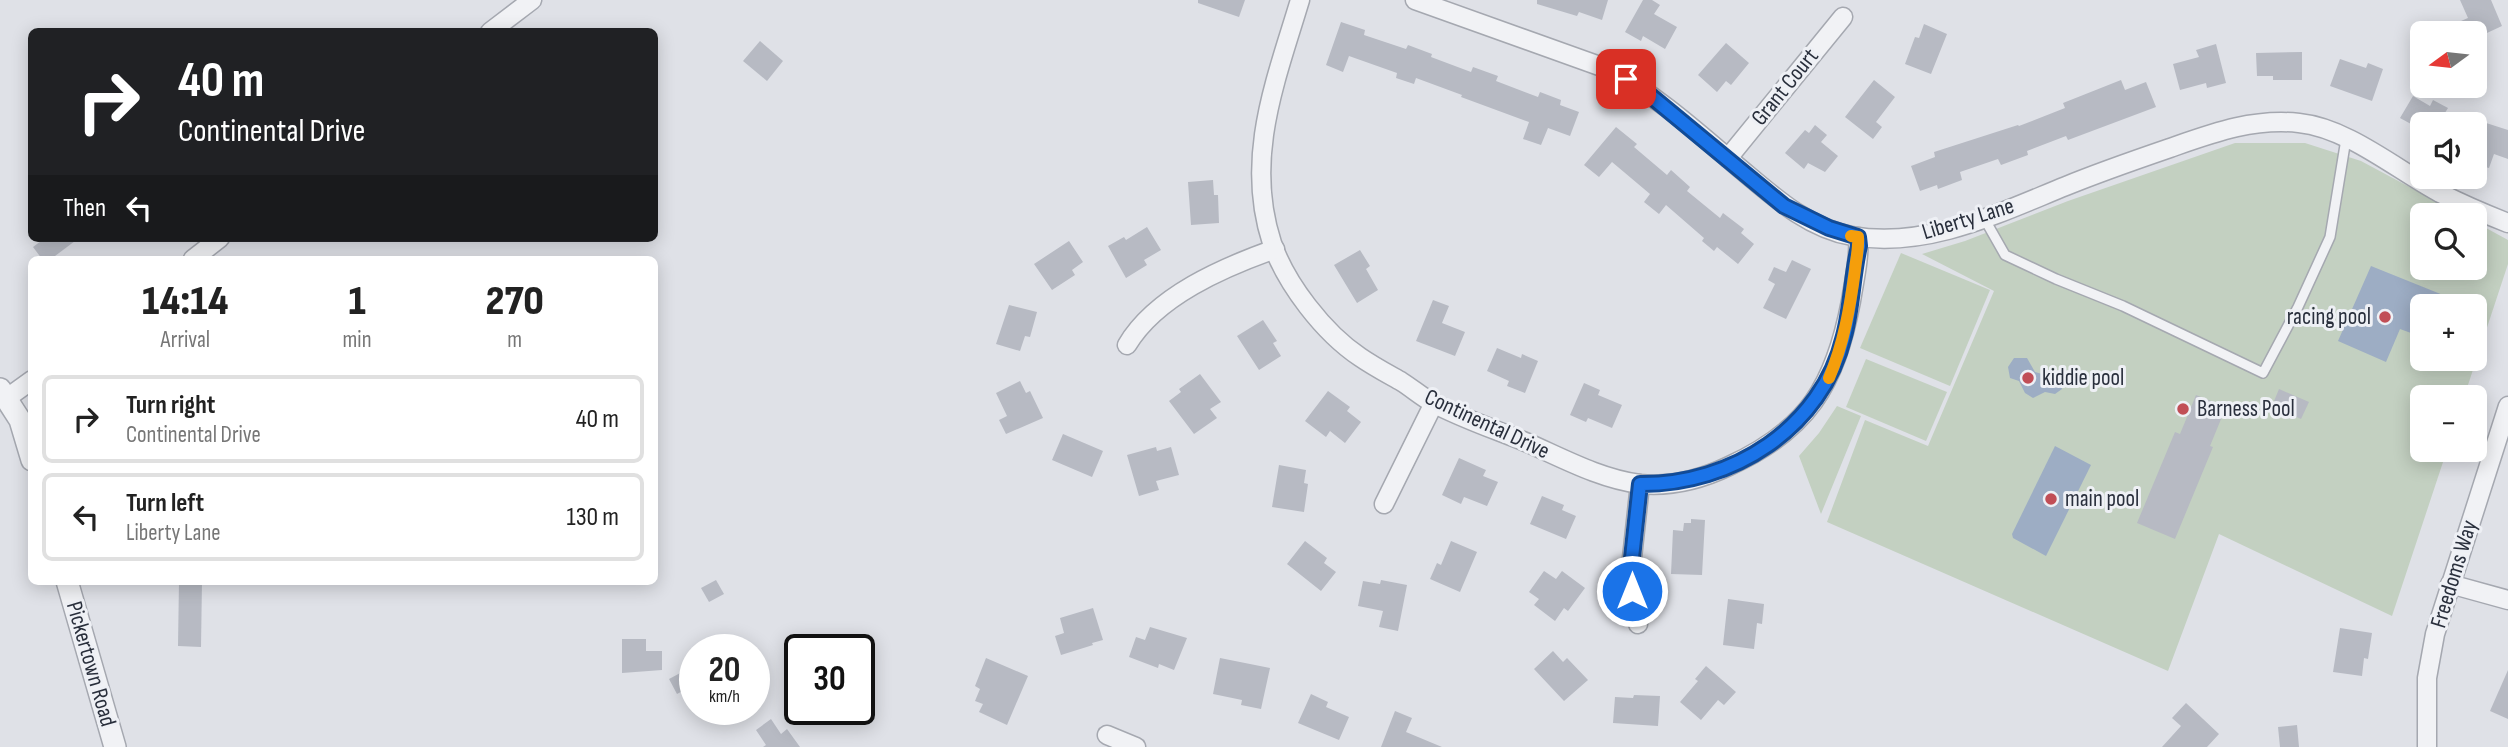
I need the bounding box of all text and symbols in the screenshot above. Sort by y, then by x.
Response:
north arrow [2410,21,2487,98]
map controls [2410,21,2487,462]
street label: Grant Court [1745,43,1825,131]
pin [1596,49,1656,109]
text: 40 m [178,52,264,111]
icon: right [63,56,154,147]
icon: arrive [1607,60,1645,98]
text: Continental Drive [178,112,365,151]
button: sound [2410,112,2487,189]
icon: left [120,189,158,227]
street label: Liberty Lane [1919,192,2017,246]
text: Then [63,193,106,224]
button: search [2410,203,2487,280]
text: 14:14 [142,276,229,327]
text: 1 [348,276,366,327]
text: 270 [486,276,544,327]
button: + [2410,294,2487,371]
place label: racing pool [2287,303,2371,331]
marker: racing pool [2377,309,2393,325]
text: Arrival [161,326,210,354]
text: min [343,326,371,354]
text: m [507,326,522,354]
place label: kiddie pool [2042,364,2124,392]
marker: kiddie pool [2020,370,2036,386]
street label: Continental Drive [1420,383,1554,465]
button: − [2410,385,2487,462]
text: Turn right [126,390,215,421]
place label: Barness Pool [2197,395,2295,423]
icon: right [67,400,105,438]
marker: Barness Pool [2175,401,2191,417]
text: 40 m [576,404,619,435]
text: Continental Drive [126,421,261,449]
place label: main pool [2065,485,2139,513]
text: Turn left [126,488,204,519]
marker: main pool [2043,491,2059,507]
icon: left [67,498,105,536]
text: 130 m [567,502,619,533]
street label: Freedoms Way [2424,517,2484,631]
text: Liberty Lane [126,519,221,547]
position arrow [1595,554,1669,628]
street label: Pickertown Road [60,598,122,730]
speed limit sign: 30 [784,634,875,725]
text: 20 [709,649,741,692]
text: km/h [709,686,740,707]

